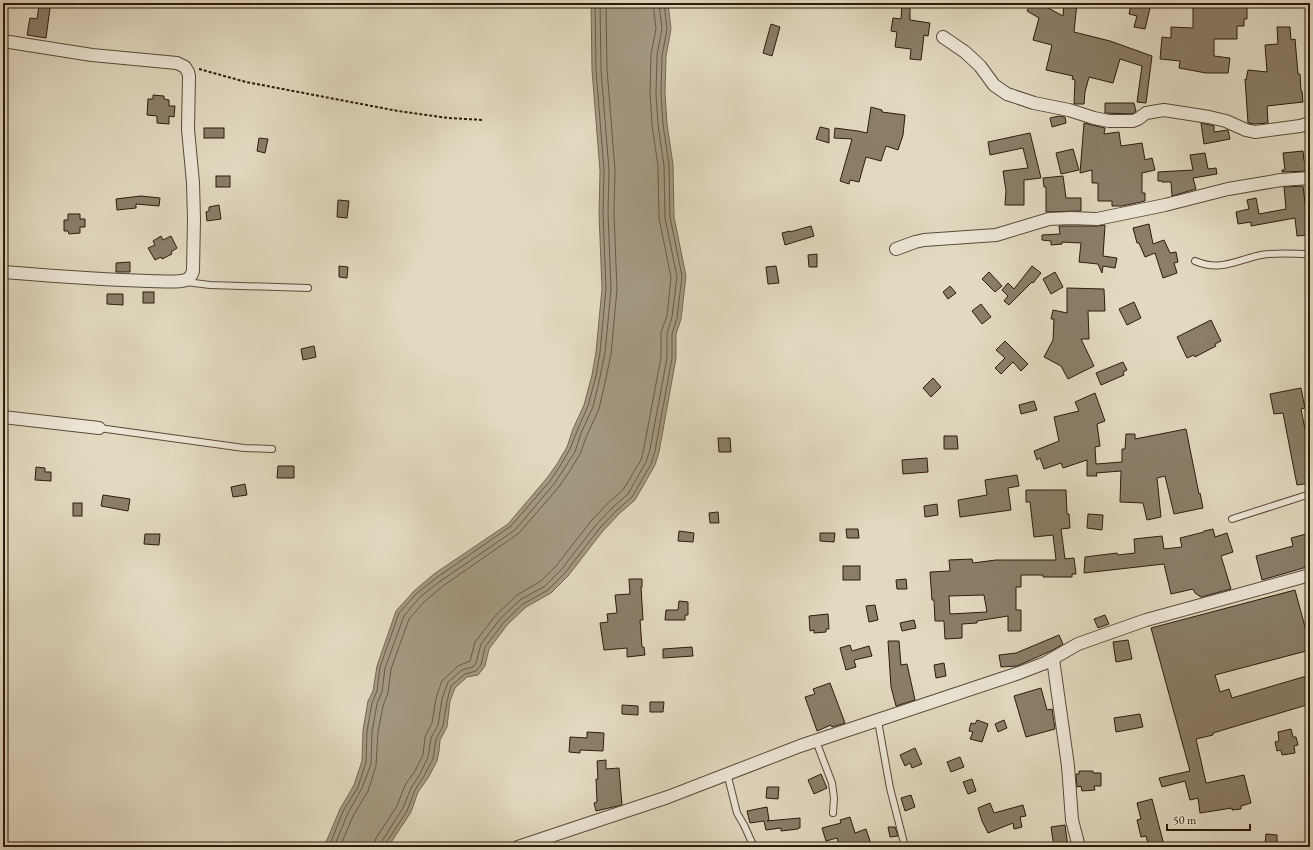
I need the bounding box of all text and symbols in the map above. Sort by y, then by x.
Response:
scale bar [1167,806,1250,832]
text: 50 m [1173,812,1197,828]

